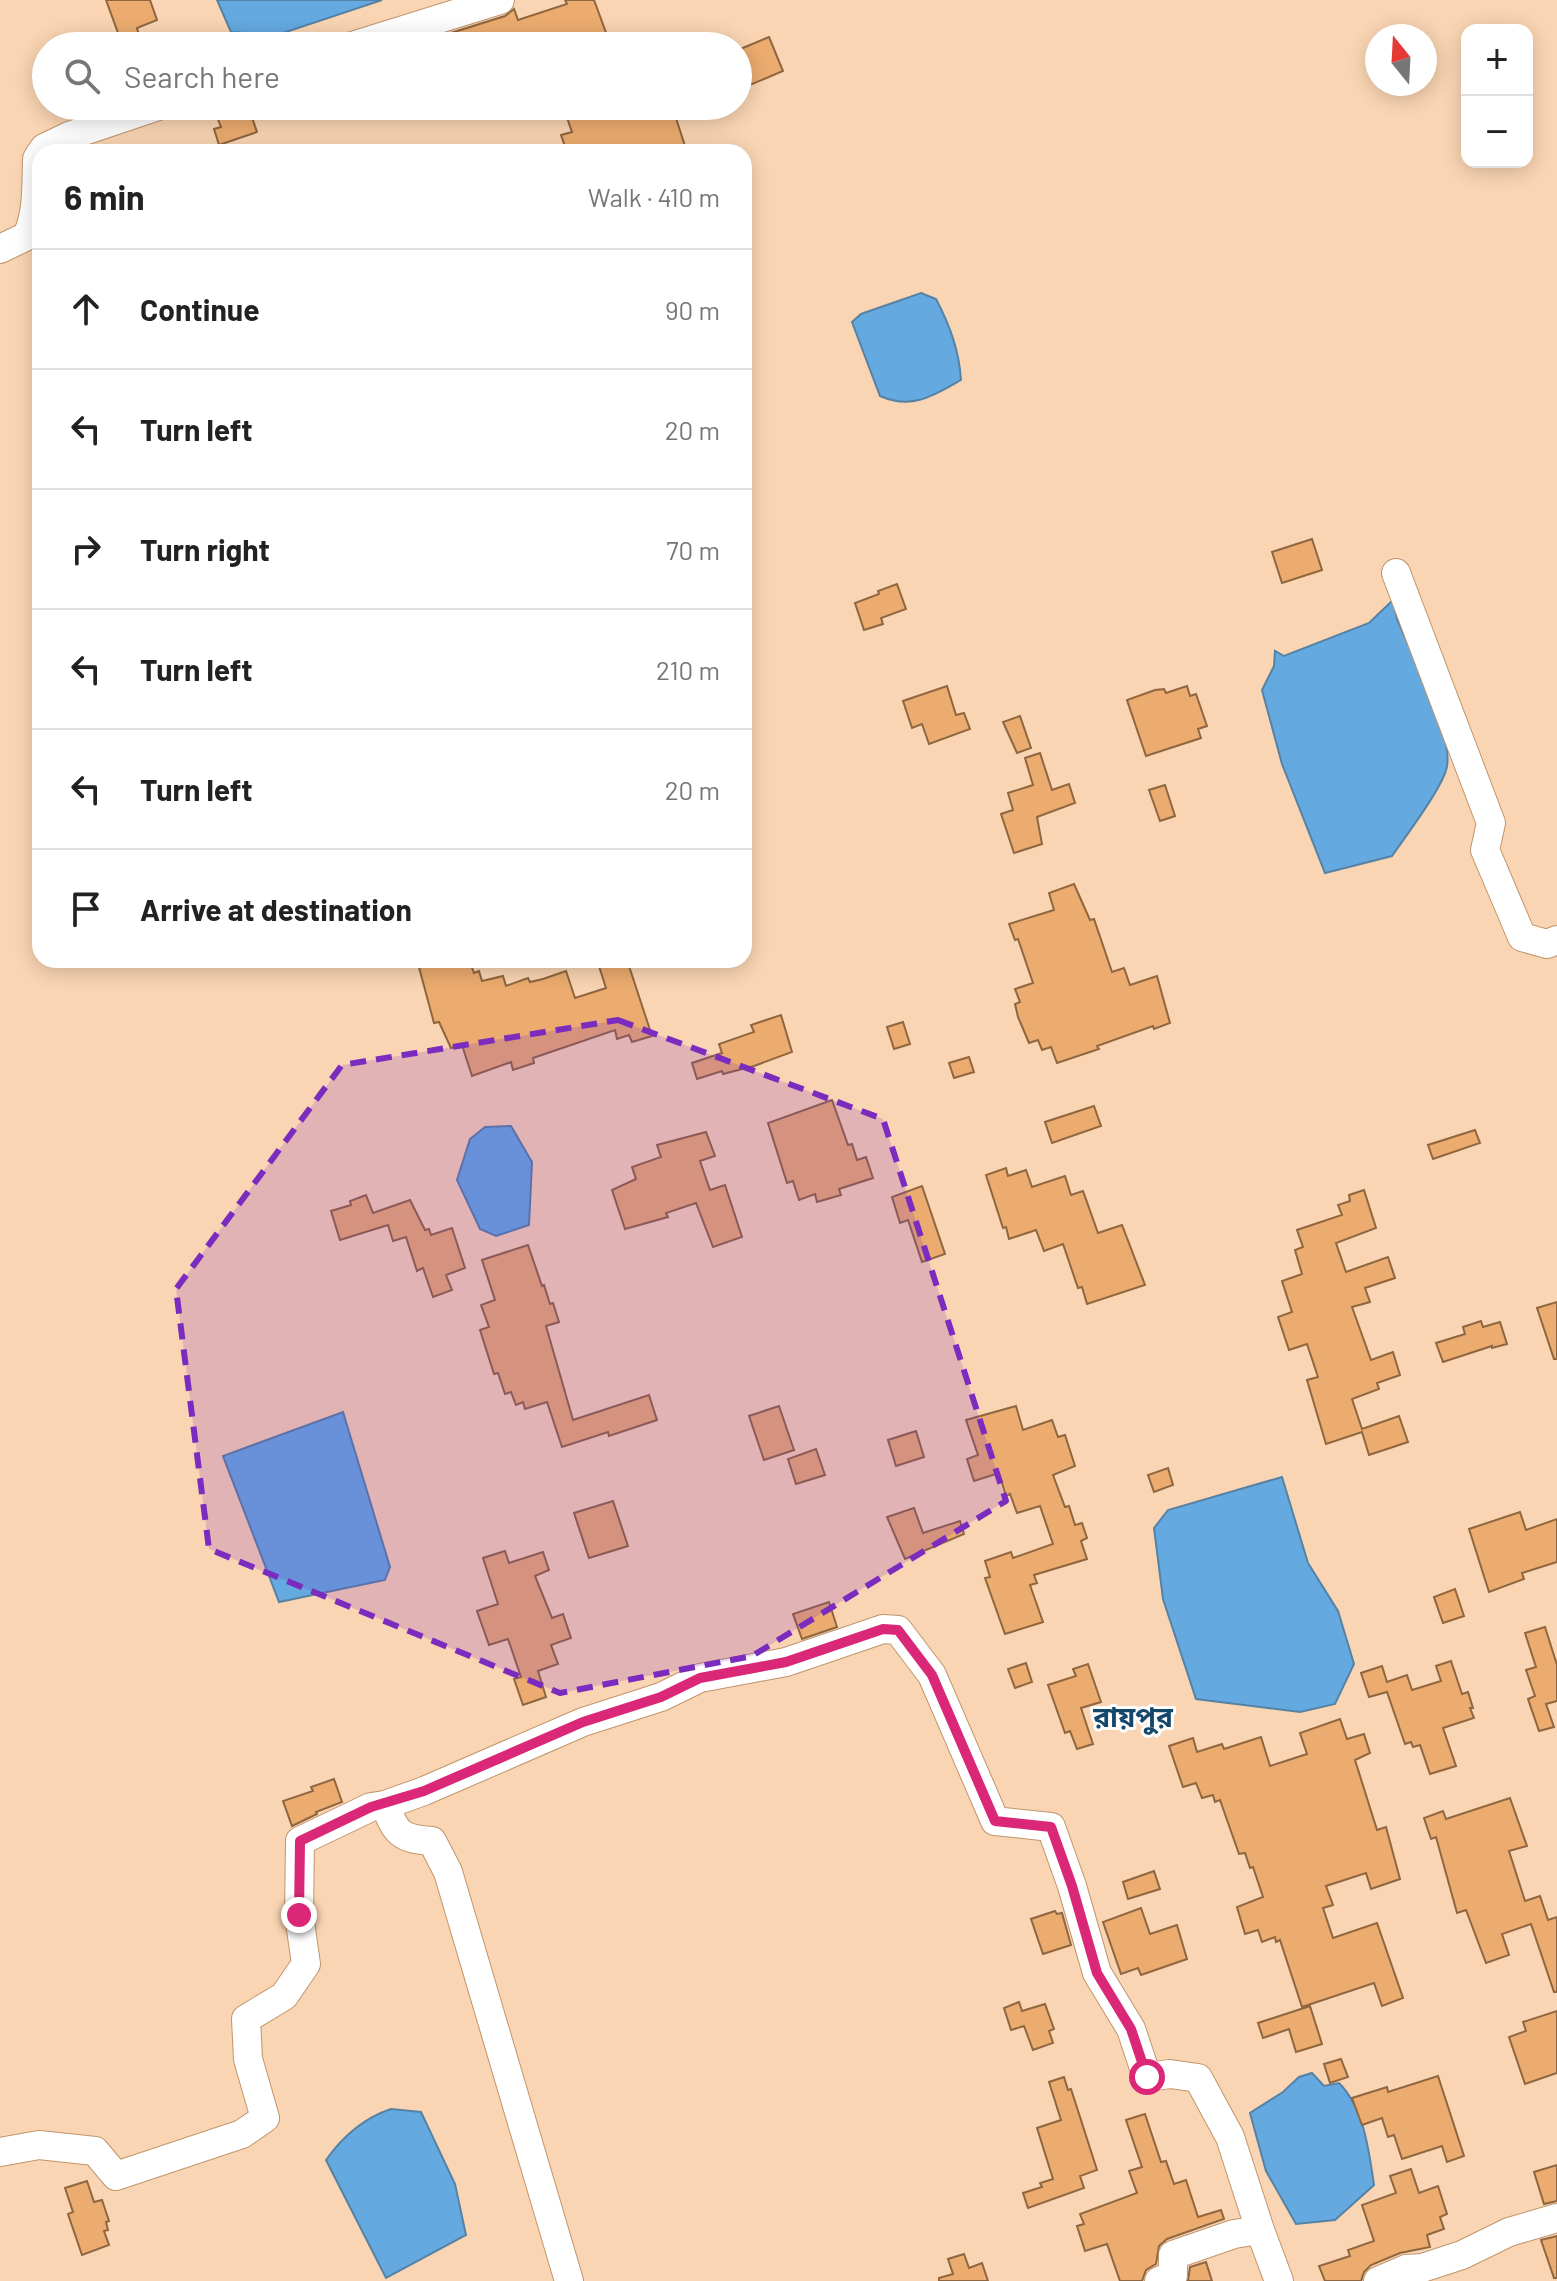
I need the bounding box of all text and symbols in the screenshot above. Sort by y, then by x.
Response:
north arrow [1365,24,1437,96]
map controls [1461,24,1533,168]
button: + [1461,24,1533,96]
search box [32,32,752,120]
icon: search [60,54,104,98]
text: Search here [124,58,280,94]
button: − [1461,96,1533,168]
text: 6 min [64,176,145,217]
text: Walk · 410 m [588,181,720,212]
icon: ahead [64,287,108,331]
text: Continue [140,291,260,327]
text: 90 m [665,294,720,325]
icon: left [64,407,108,451]
text: Turn left [140,411,253,447]
text: 20 m [665,414,720,445]
icon: right [64,527,108,571]
text: Turn right [140,531,270,567]
text: 70 m [666,534,720,565]
icon: left [64,647,108,691]
text: Turn left [140,651,253,687]
text: 210 m [656,654,720,685]
icon: left [64,767,108,811]
text: Turn left [140,771,253,807]
text: 20 m [665,774,720,805]
icon: arrive [64,887,108,931]
text: Arrive at destination [140,891,412,927]
district label: রায়পুর [1092,1699,1174,1735]
route end [281,1897,317,1933]
route start [1129,2059,1165,2095]

